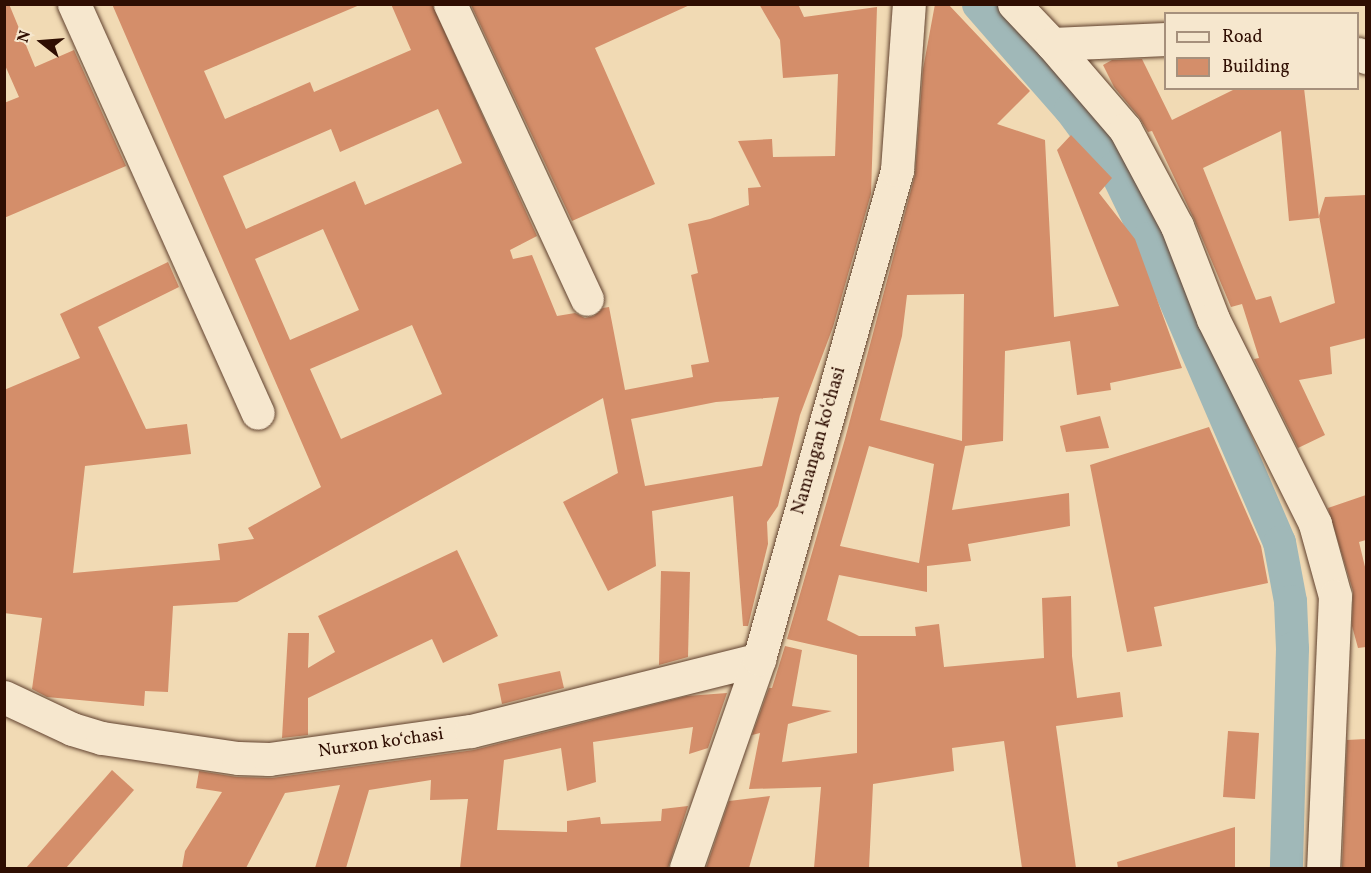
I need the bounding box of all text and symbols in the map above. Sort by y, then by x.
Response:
north arrow [12,12,72,72]
legend [1164,12,1359,90]
text: Road [1222,25,1263,50]
text: N [13,28,37,46]
text: Building [1222,55,1290,80]
street label: Namangan koʻchasi [789,365,851,517]
street label: Nurxon koʻchasi [317,725,445,763]

